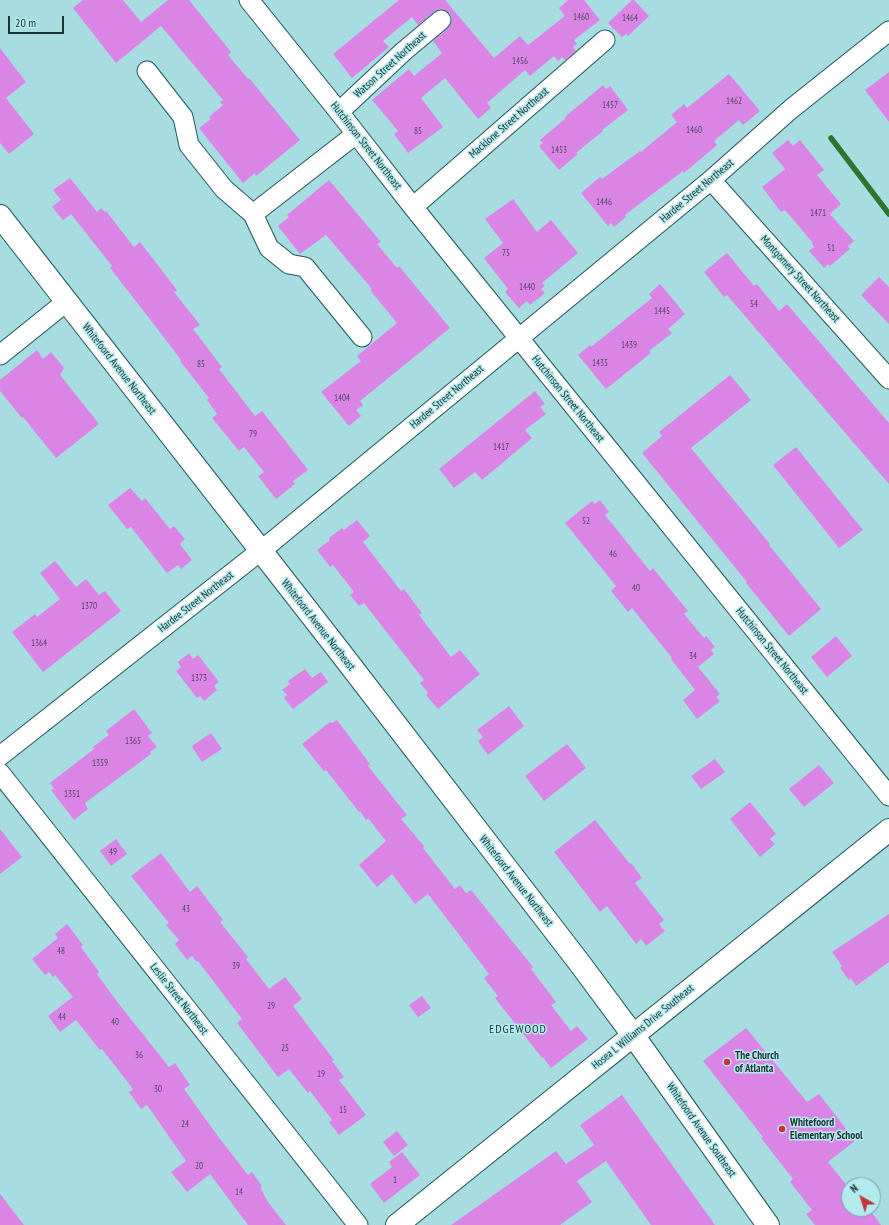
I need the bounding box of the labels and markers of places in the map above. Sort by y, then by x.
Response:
place label: The Church of Atlanta [735,1049,779,1075]
marker: The Church of Atlanta [722,1057,732,1067]
place label: Whitefoord Elementary School [790,1116,863,1142]
marker: Whitefoord Elementary School [777,1124,787,1134]

